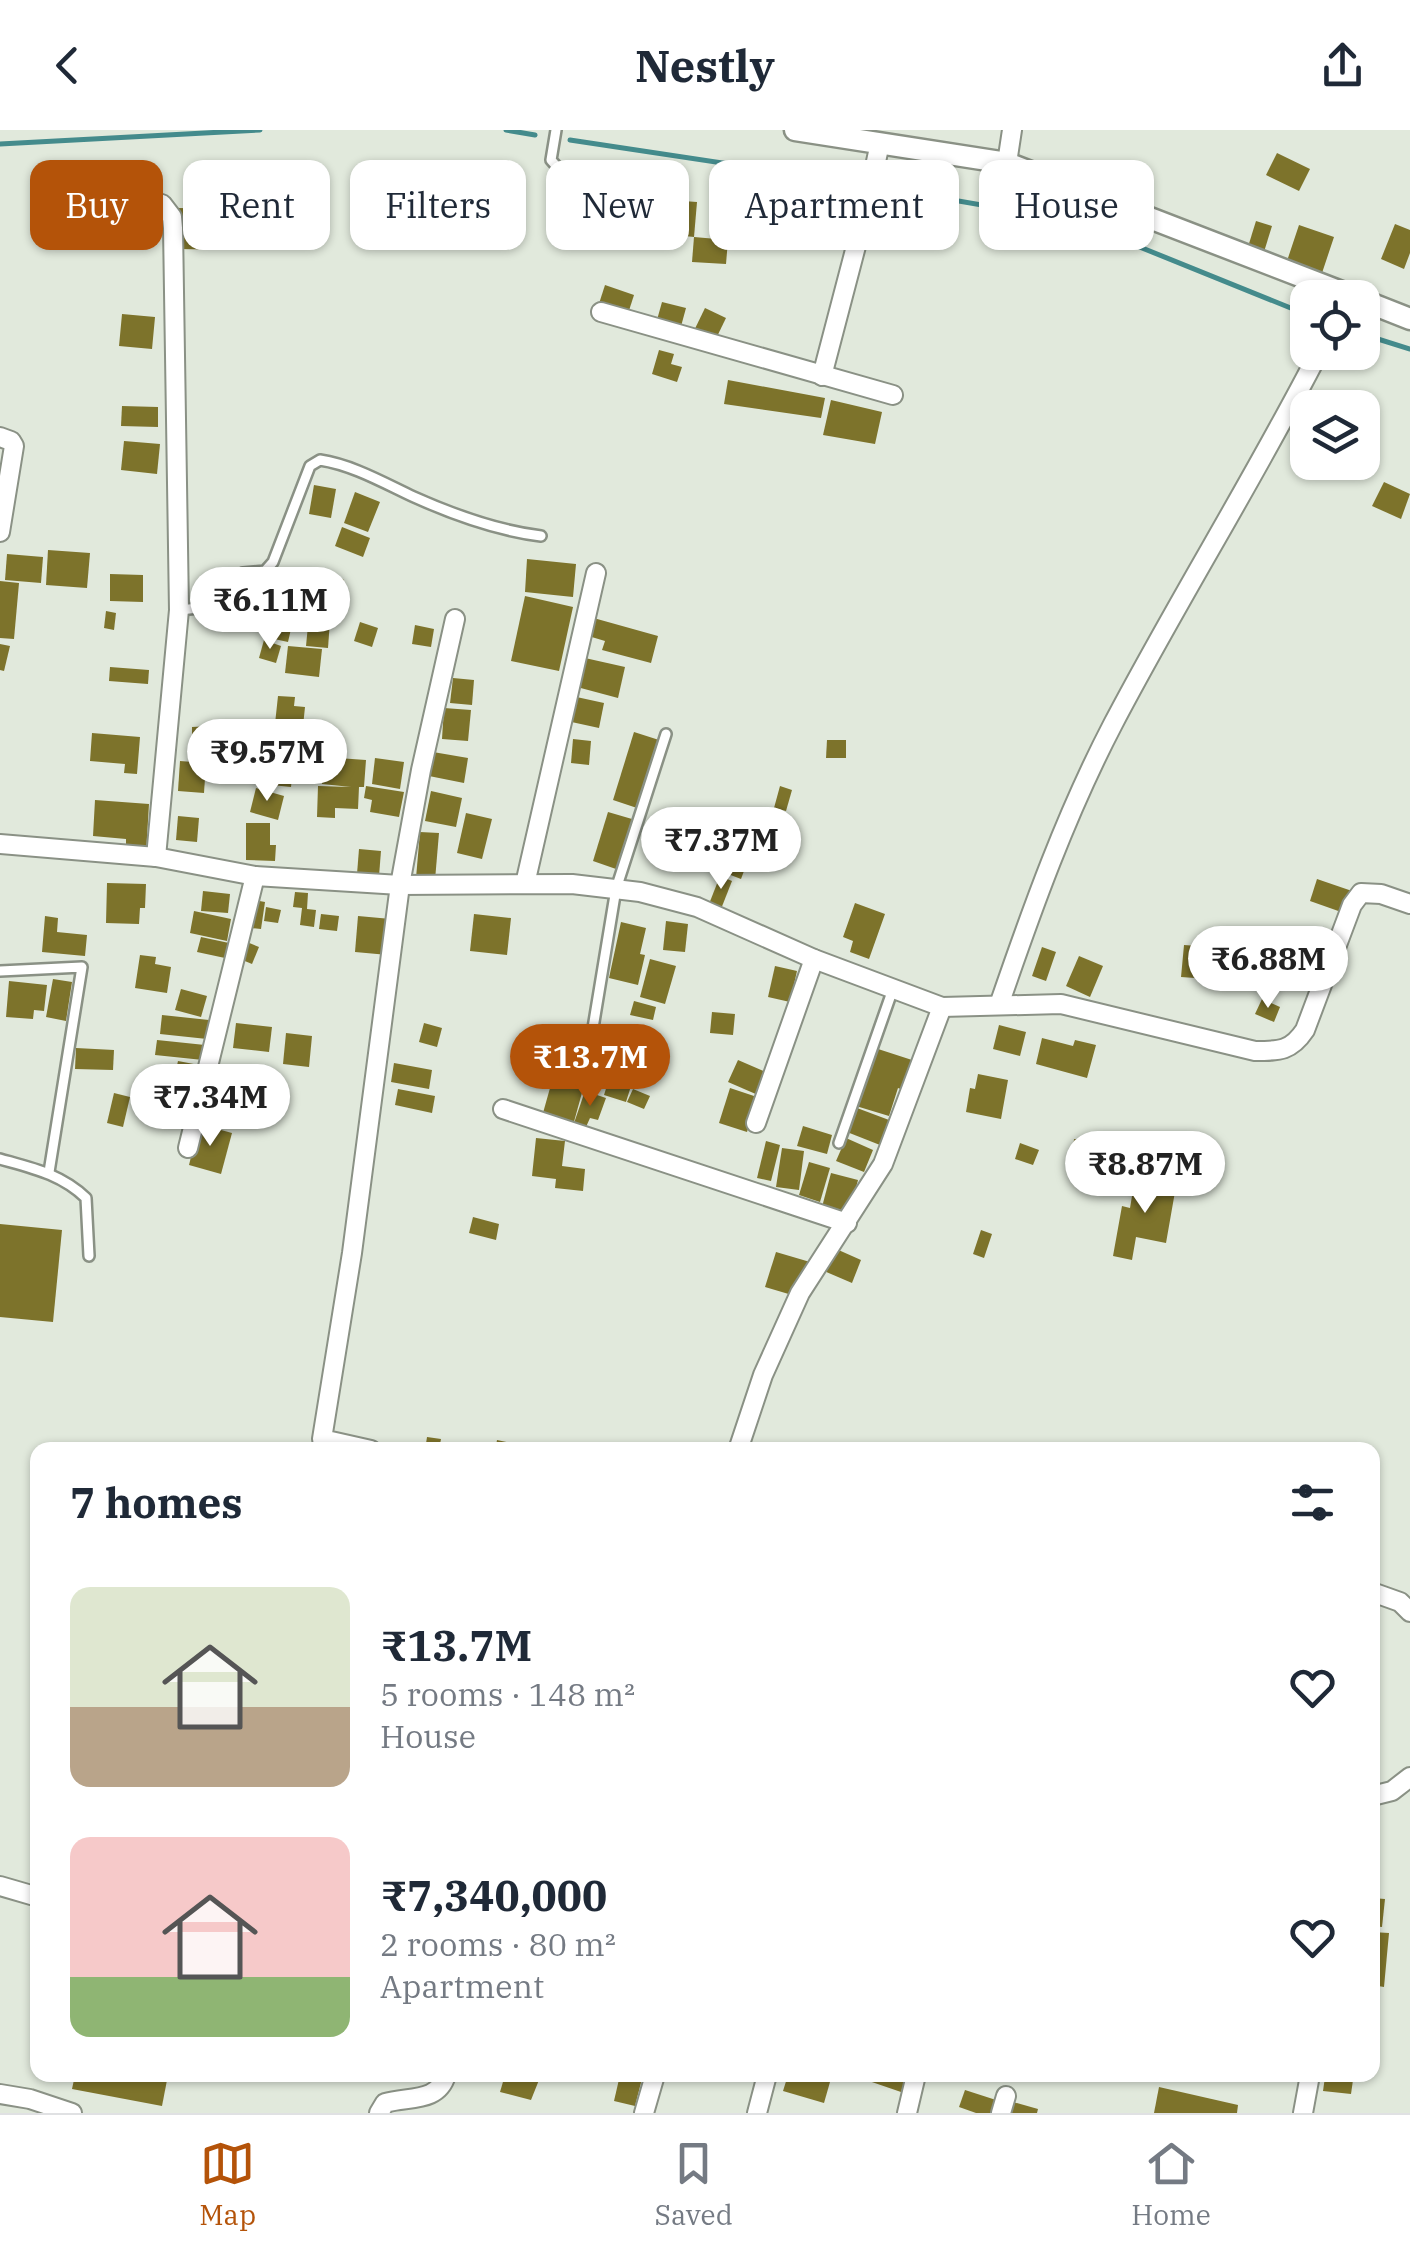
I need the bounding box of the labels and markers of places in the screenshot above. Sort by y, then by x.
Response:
pin: ₹6.11M [189,567,351,652]
pin: ₹9.57M [186,719,348,804]
pin: ₹7.37M [640,807,802,892]
pin: ₹6.88M [1187,926,1349,1011]
pin: ₹13.7M [509,1024,671,1109]
pin: ₹7.34M [129,1064,291,1149]
pin: ₹8.87M [1064,1131,1226,1216]

